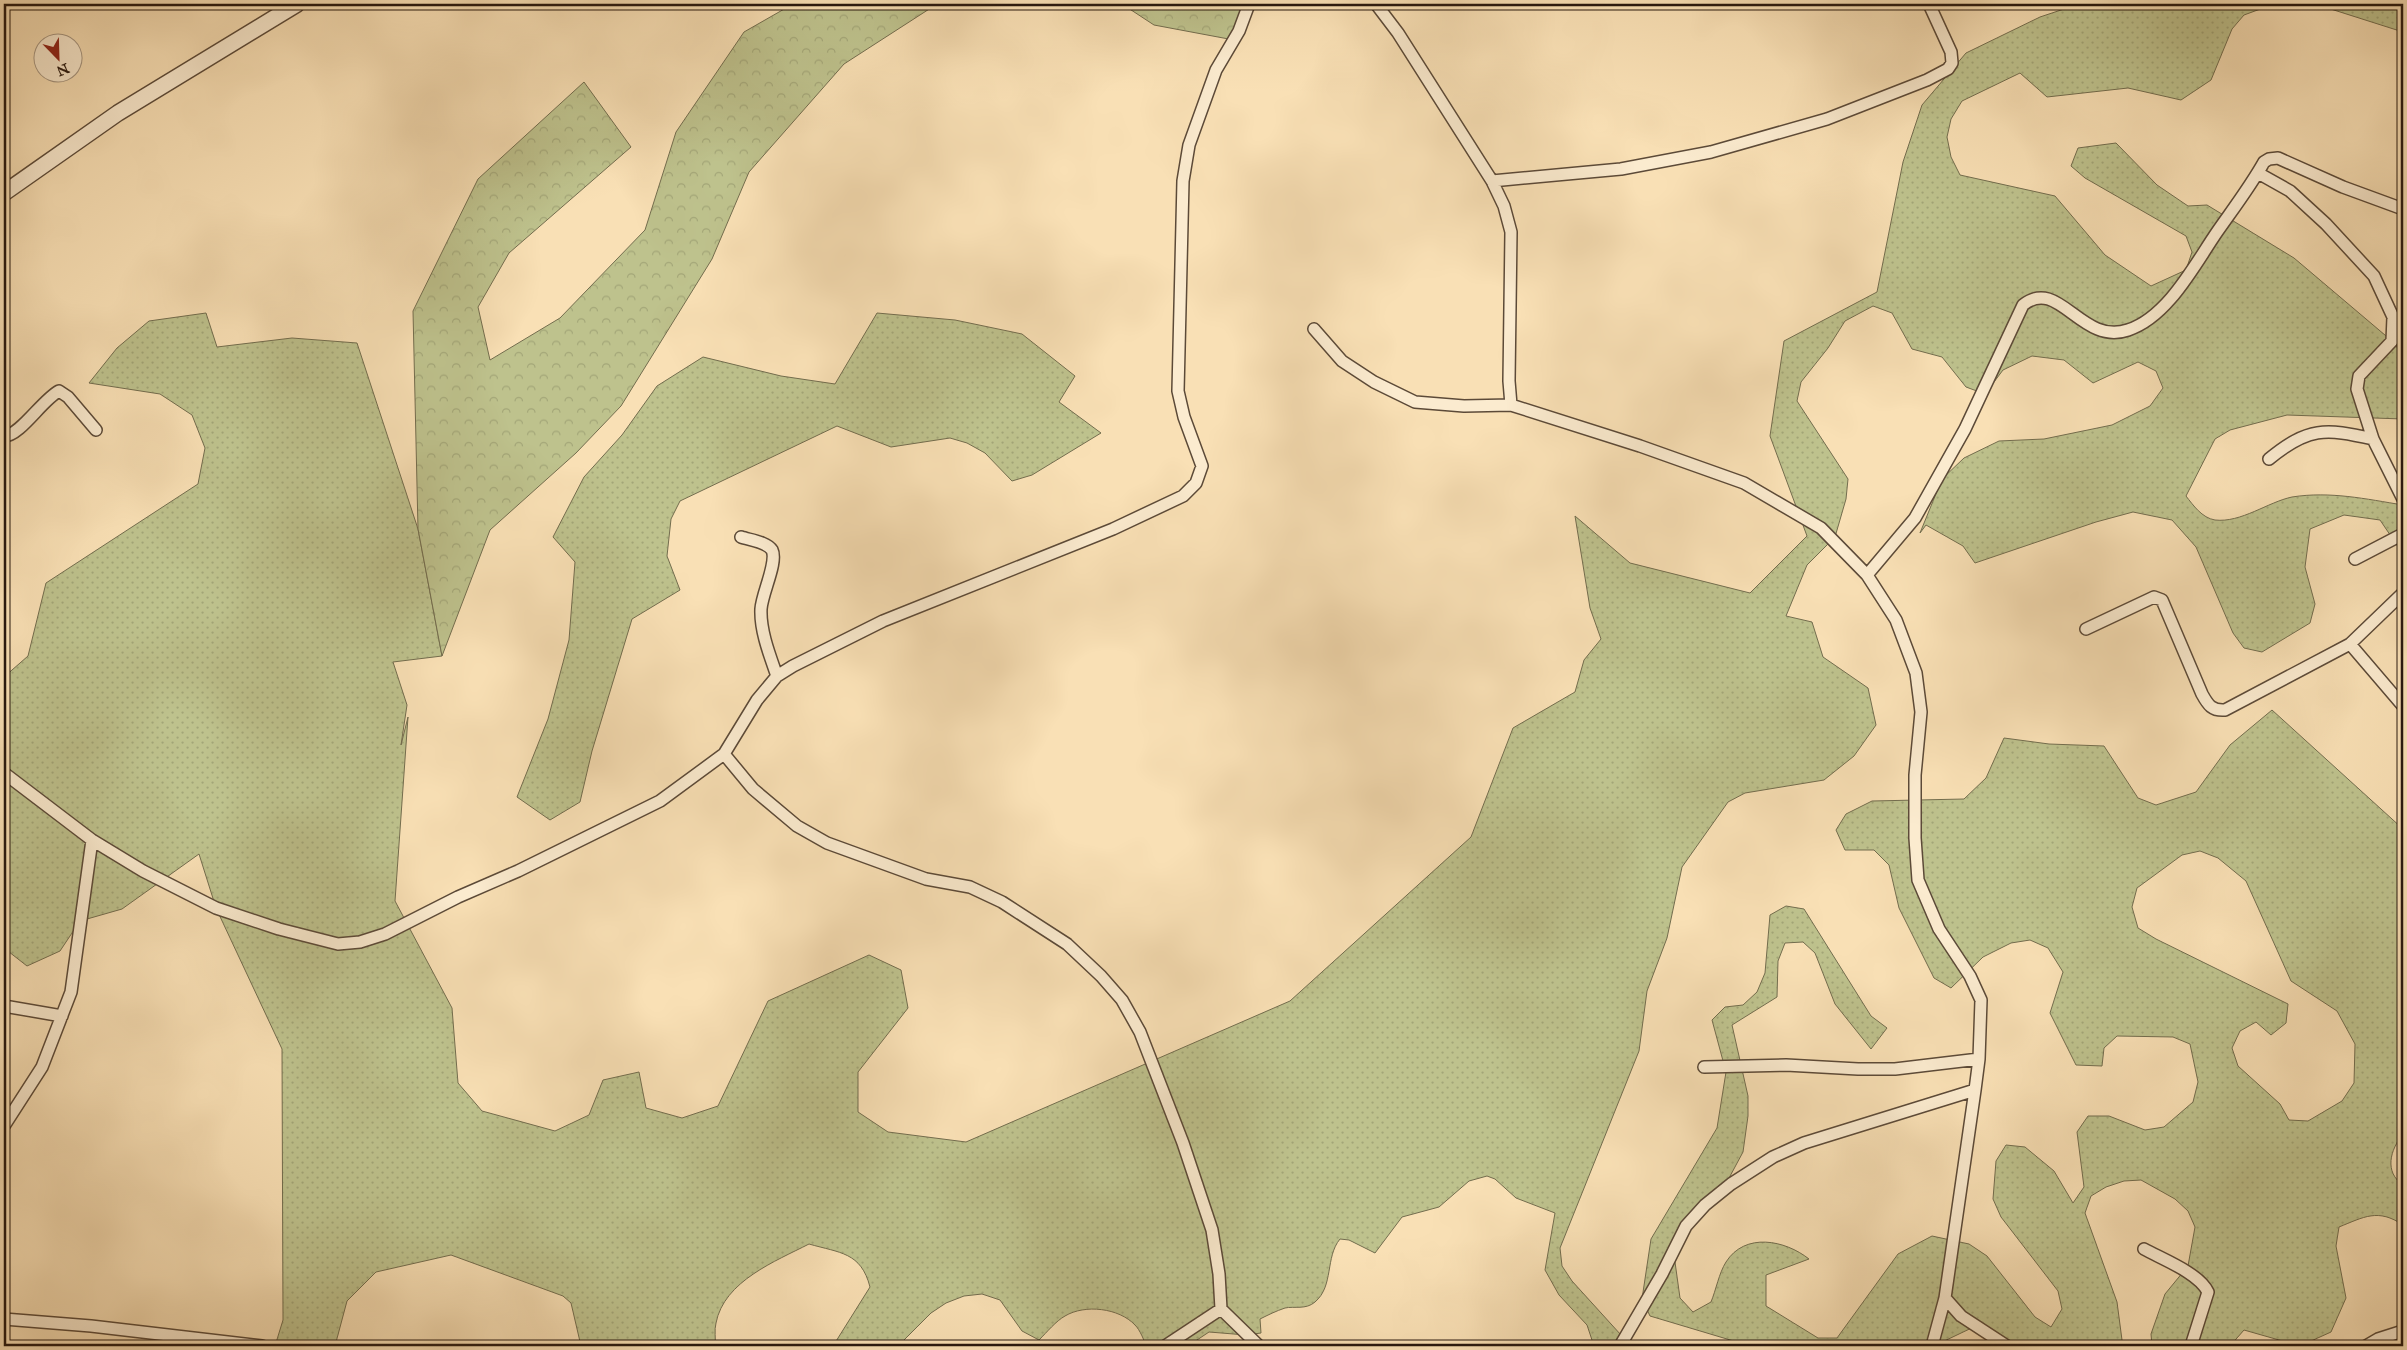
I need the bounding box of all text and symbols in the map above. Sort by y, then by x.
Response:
north arrow [32,32,82,82]
text: N [54,59,72,80]

